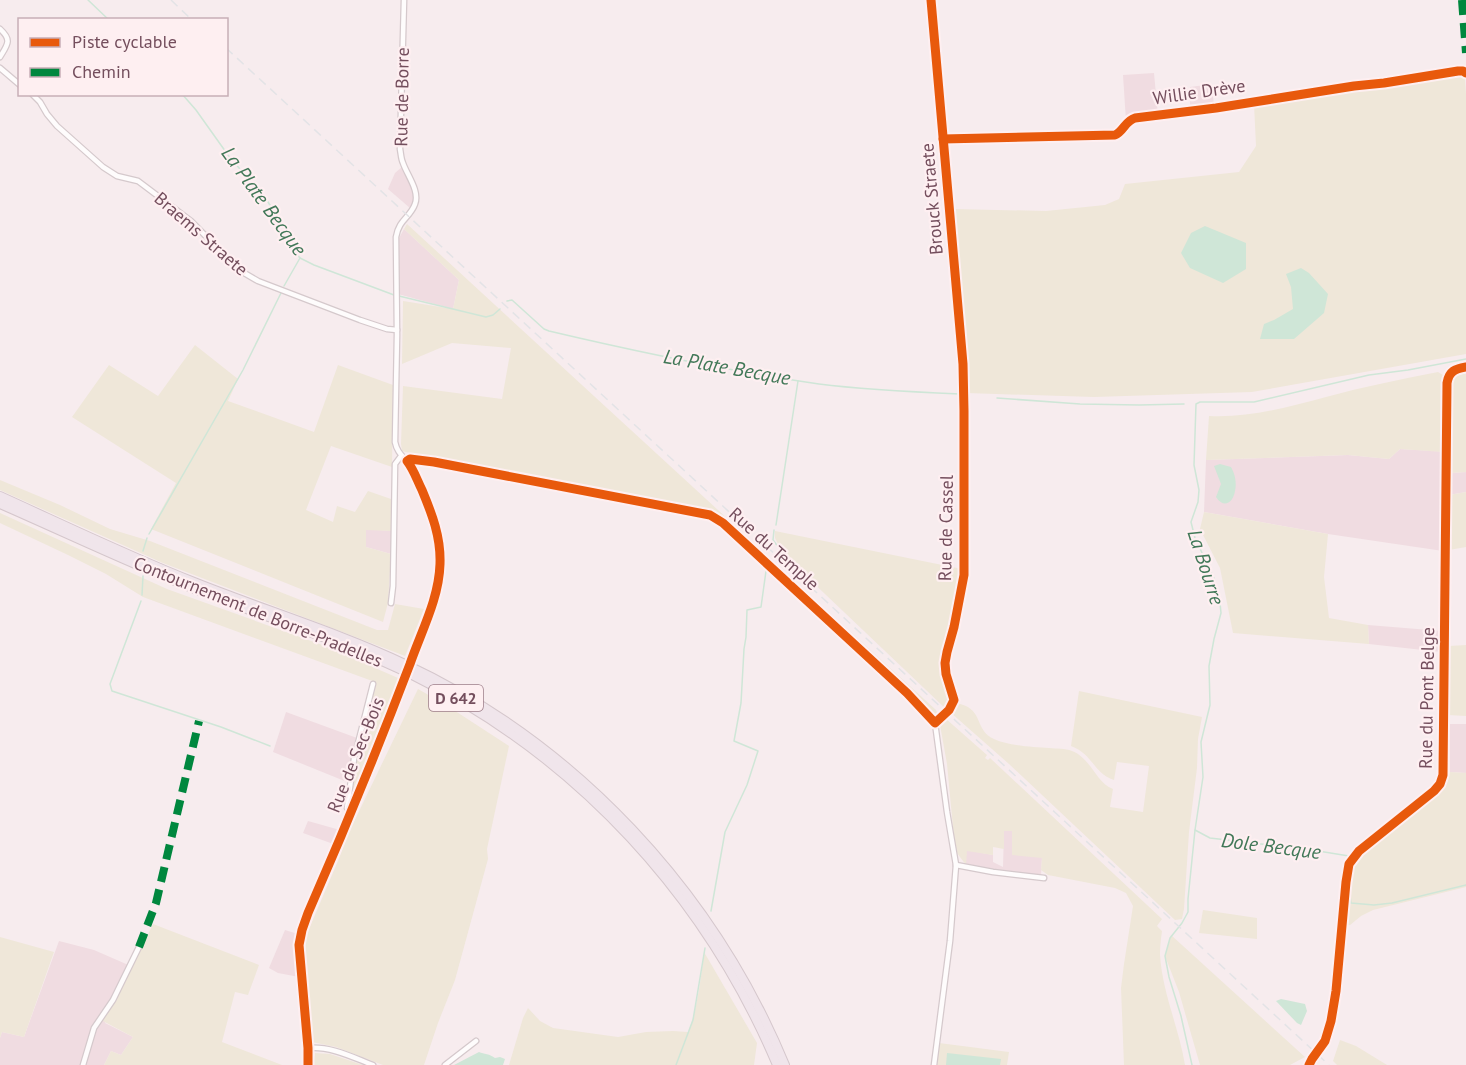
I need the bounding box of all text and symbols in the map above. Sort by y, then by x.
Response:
legend [18,18,228,96]
text: Piste cyclable [72,30,177,53]
street label: Rue de Borre [389,47,414,147]
text: Chemin [72,60,131,83]
street label: Willie Drève [1151,74,1247,109]
water label: La Plate Becque [216,141,313,261]
street label: Brouck Straete [915,142,948,256]
street label: Braems Straete [150,187,253,281]
water label: La Plate Becque [661,343,793,391]
street label: Rue de Cassel [933,474,958,581]
street label: Rue du Temple [725,502,824,595]
water label: La Bourre [1182,526,1231,609]
street label: Contournement de Borre-Pradelles [130,551,386,672]
street label: Rue du Pont Belge [1414,627,1439,769]
road number: D 642 [429,685,483,711]
street label: Rue de Sec-Bois [322,694,389,816]
water label: Dole Becque [1220,827,1323,865]

